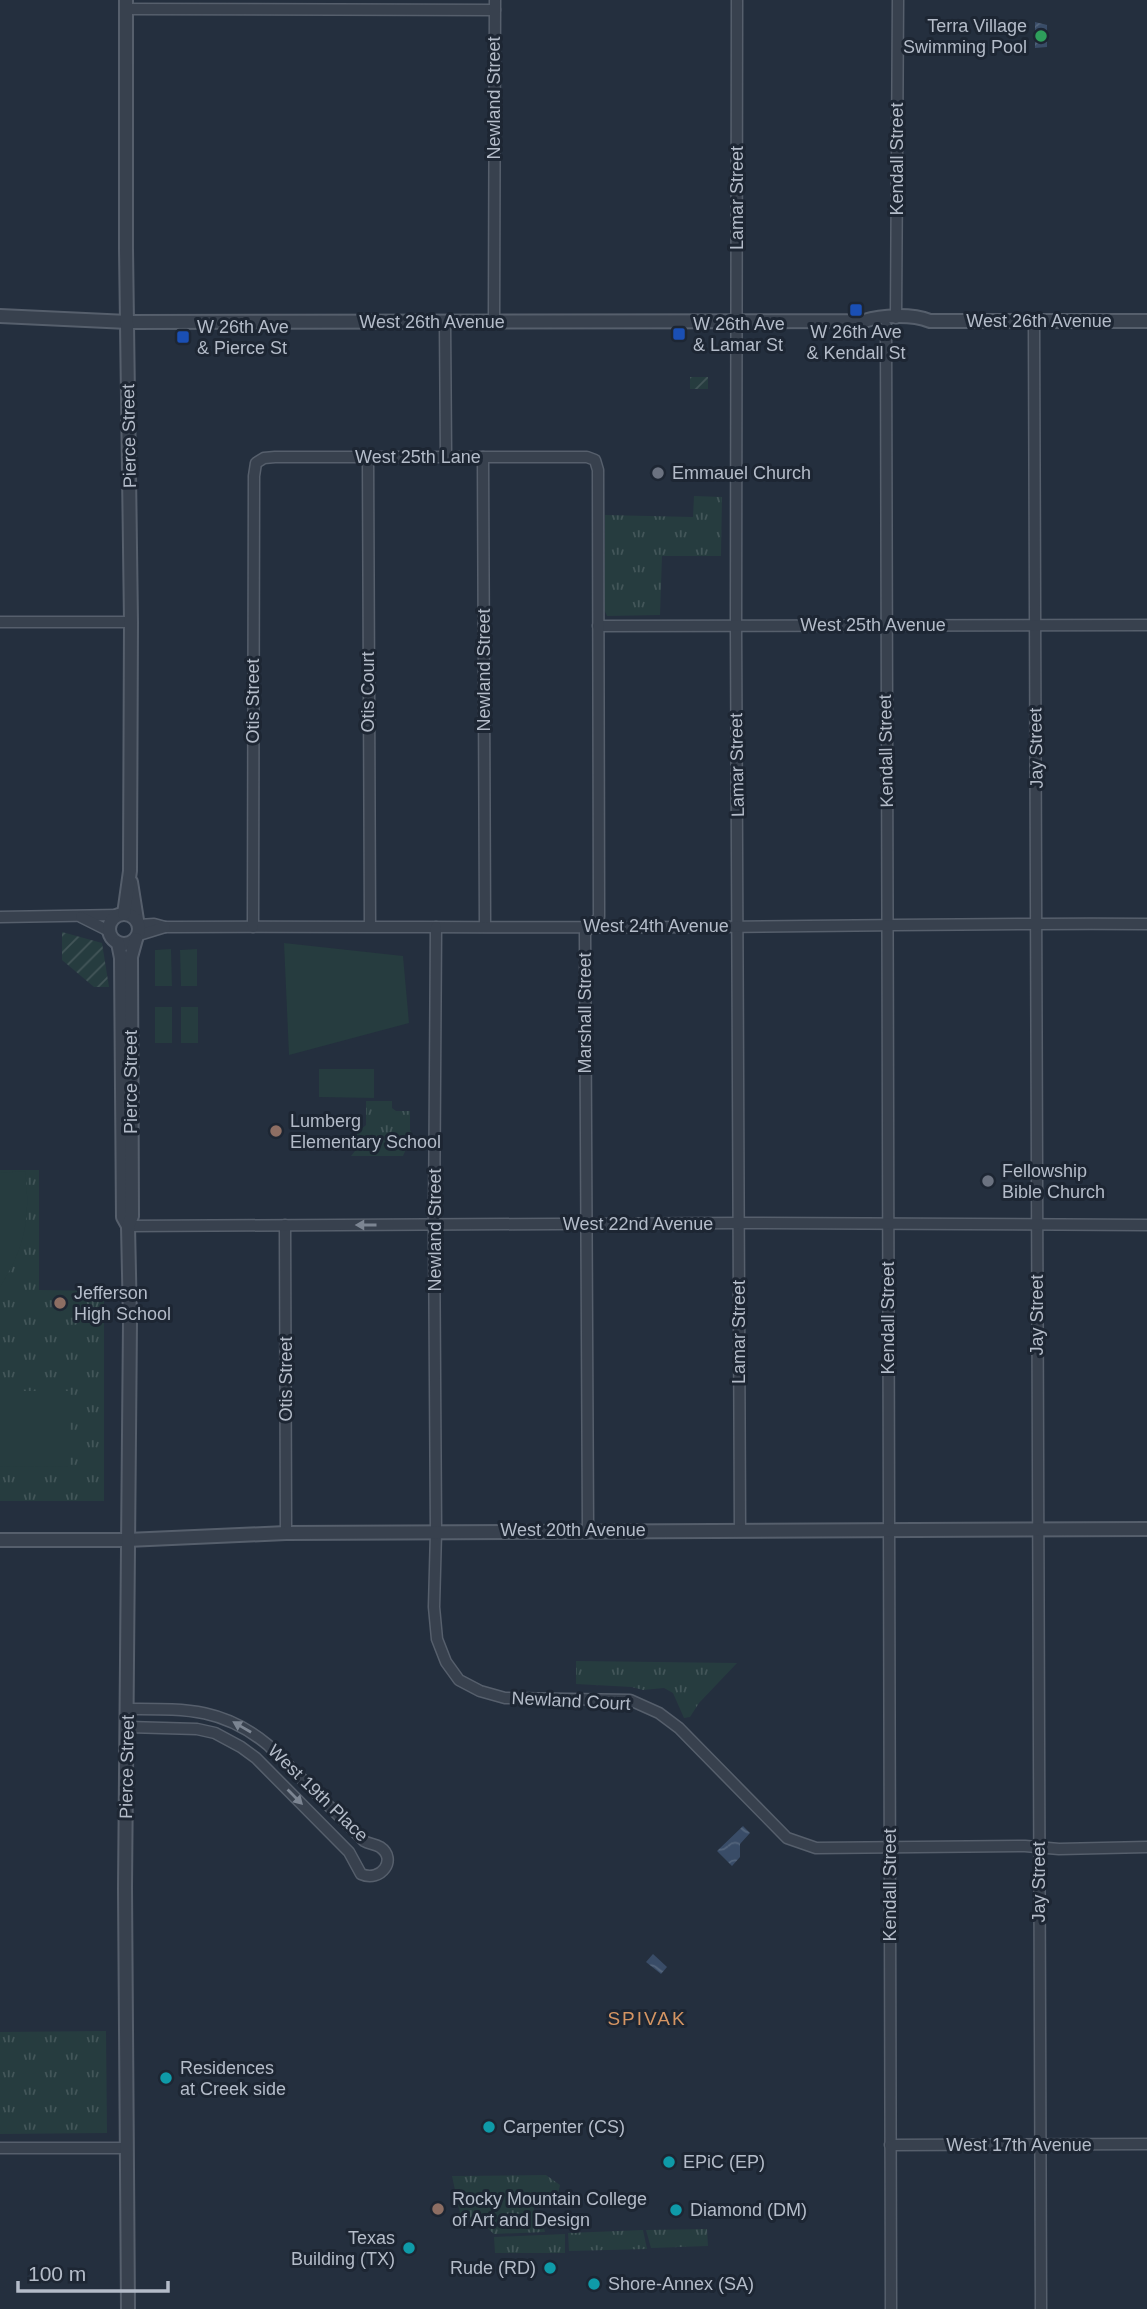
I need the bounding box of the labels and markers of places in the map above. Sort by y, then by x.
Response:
place label: Terra Village Swimming Pool [903,16,1027,57]
marker: Terra Village Swimming Pool [1033,28,1049,44]
marker: W 26th Ave & Kendall St [848,302,864,318]
place label: W 26th Ave & Lamar St [693,314,785,355]
place label: W 26th Ave & Pierce St [197,317,289,358]
place label: W 26th Ave & Kendall St [806,322,906,363]
marker: W 26th Ave & Lamar St [671,326,687,342]
marker: W 26th Ave & Pierce St [175,329,191,345]
place label: Emmauel Church [672,463,811,483]
marker: Emmauel Church [650,465,666,481]
place label: Lumberg Elementary School [290,1111,441,1152]
marker: Lumberg Elementary School [268,1123,284,1139]
place label: Fellowship Bible Church [1002,1161,1105,1202]
marker: Fellowship Bible Church [980,1173,996,1189]
place label: Jefferson High School [74,1283,171,1324]
marker: Jefferson High School [52,1295,68,1311]
place label: Residences at Creek side [180,2058,286,2099]
marker: Residences at Creek side [158,2070,174,2086]
place label: Carpenter (CS) [503,2117,625,2137]
marker: Carpenter (CS) [481,2119,497,2135]
place label: EPiC (EP) [683,2152,765,2172]
marker: EPiC (EP) [661,2154,677,2170]
place label: Rocky Mountain College of Art and Design [452,2189,647,2230]
place label: Diamond (DM) [690,2200,807,2220]
marker: Rocky Mountain College of Art and Design [430,2201,446,2217]
marker: Diamond (DM) [668,2202,684,2218]
place label: Texas Building (TX) [291,2228,395,2269]
marker: Texas Building (TX) [401,2240,417,2256]
place label: Rude (RD) [450,2258,536,2278]
marker: Rude (RD) [542,2260,558,2276]
place label: Shore-Annex (SA) [608,2274,754,2294]
marker: Shore-Annex (SA) [586,2276,602,2292]

